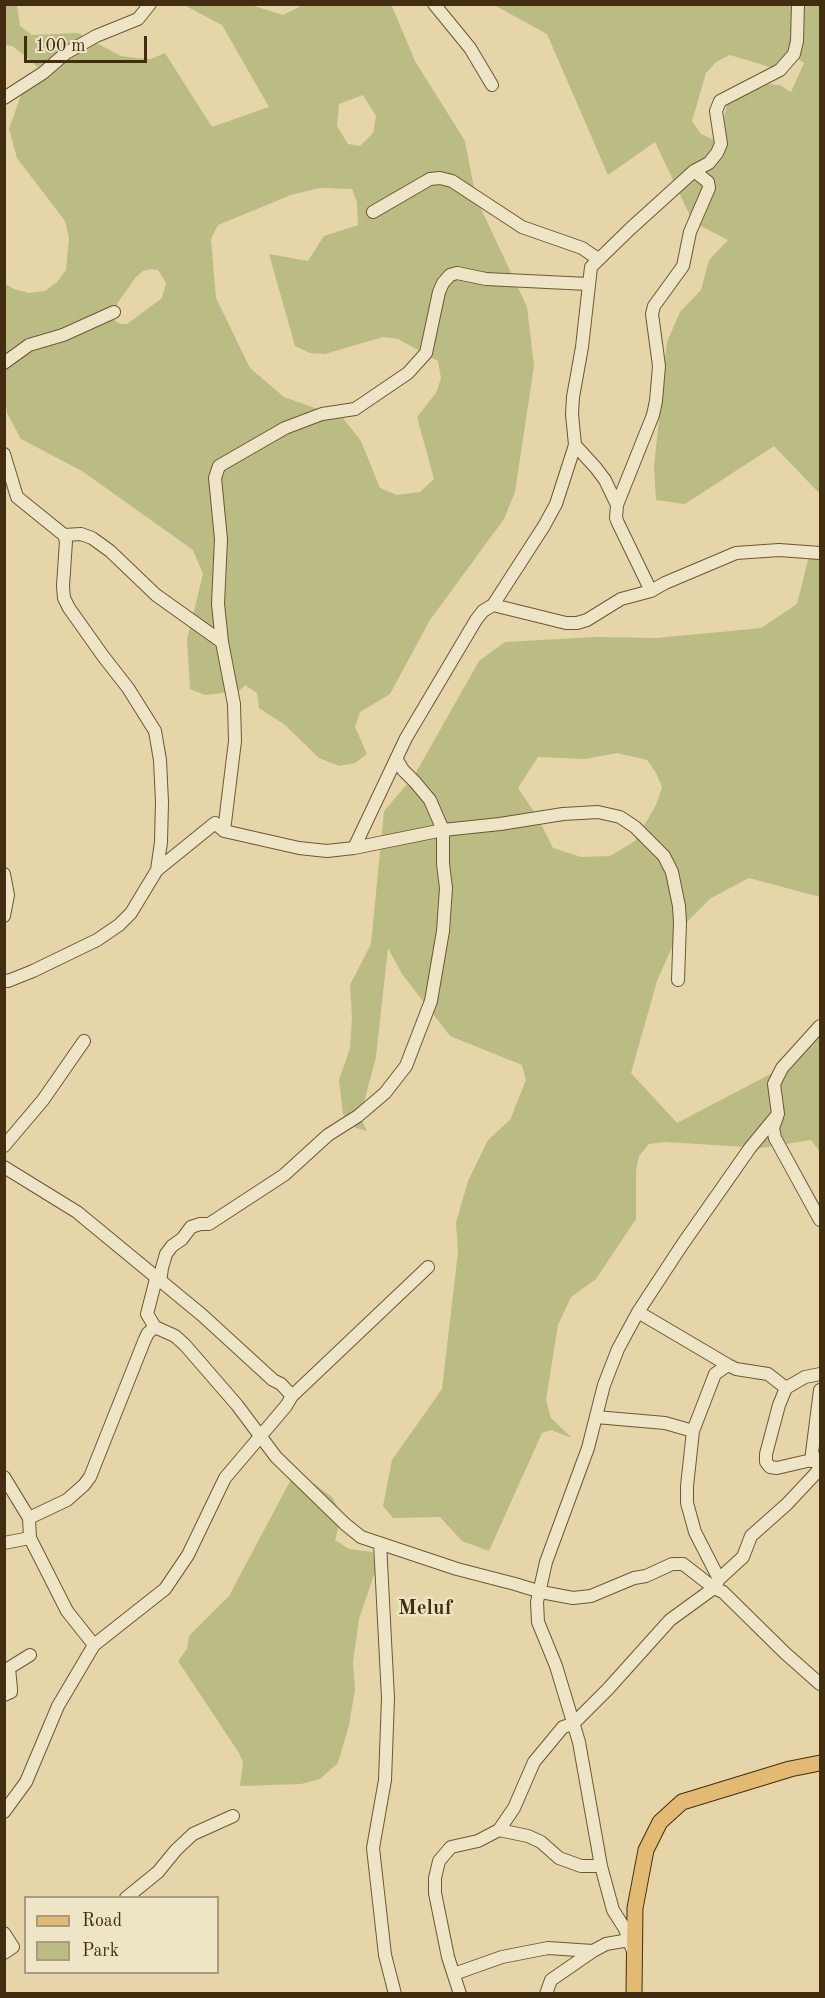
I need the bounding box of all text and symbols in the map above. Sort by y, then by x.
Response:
scale bar [27,24,150,62]
text: 100 m [35,37,86,55]
district label: Meluf [398,1595,452,1621]
legend [24,1896,219,1974]
text: Road [82,1912,122,1930]
text: Park [82,1942,119,1960]

